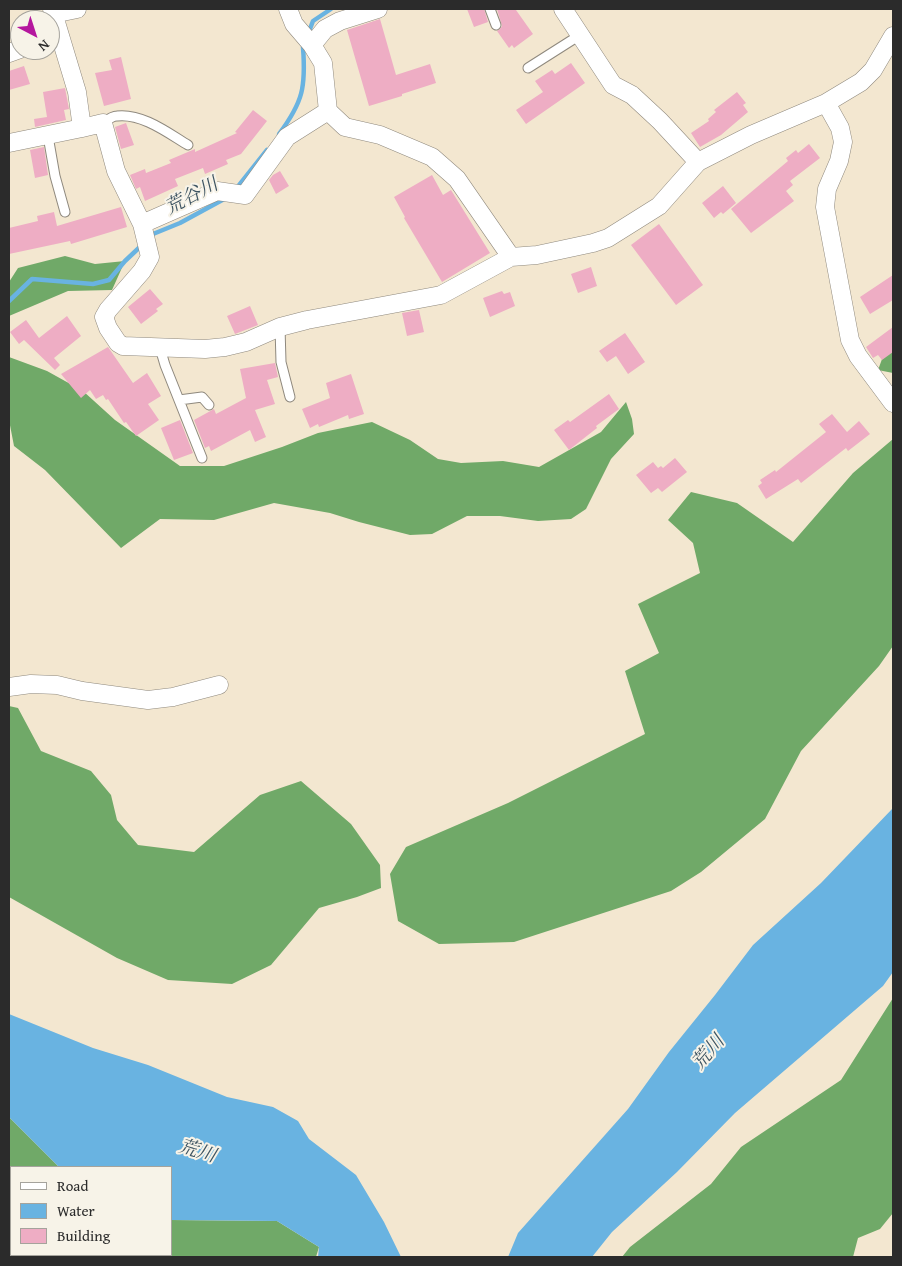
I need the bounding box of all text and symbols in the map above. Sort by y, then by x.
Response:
north arrow [10,10,60,60]
text: N [34,35,54,56]
water label: 荒谷川 [161,174,223,220]
water label: 荒川 [688,1031,730,1075]
water label: 荒川 [175,1136,219,1168]
legend [10,1166,172,1256]
text: Road [57,1175,88,1196]
text: Water [57,1200,95,1221]
text: Building [57,1225,110,1246]

